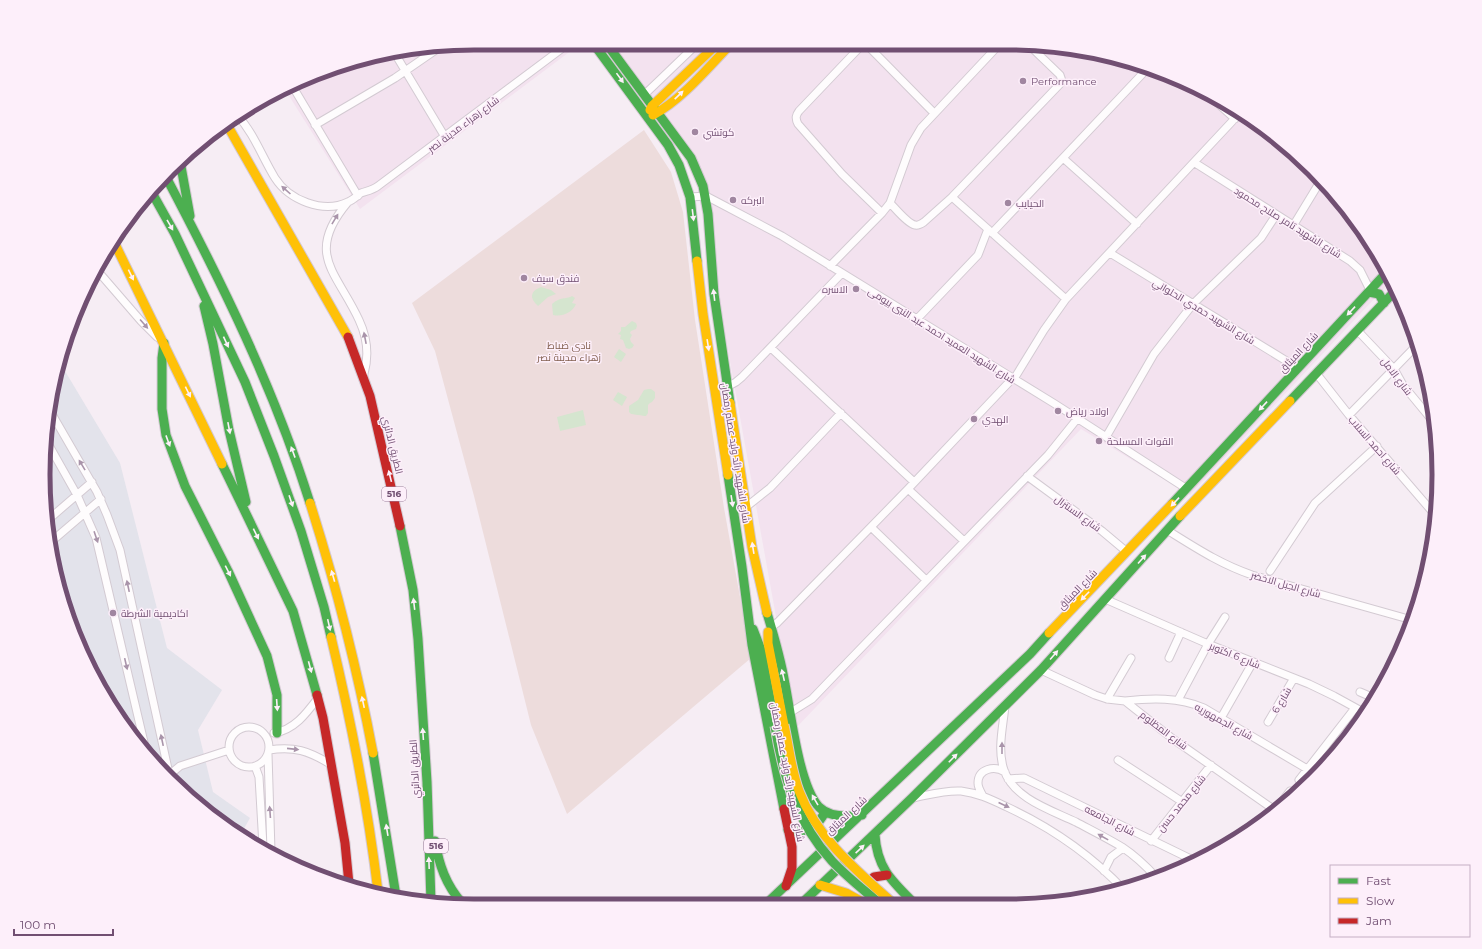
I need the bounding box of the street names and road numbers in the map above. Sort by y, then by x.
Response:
street label: شارع زهراء مدينة نصر [424,93,502,156]
street label: شارع الشهيد تامر صلاح محمود [1232,184,1344,261]
street label: شارع الشهيد حمدي الحلواني [1150,276,1257,348]
street label: شارع الشهيد العميد احمد عبد النبى بيومى [866,284,1018,386]
street label: شارع الميثاق [1276,329,1321,376]
street label: شارع الامل [1378,355,1415,398]
street label: شارع الشهيد رائد وليد عصام رمضان [717,382,753,524]
street label: شارع احمد السلاب [1346,413,1404,477]
street label: الطريق الدائري [378,415,406,476]
road number: 516 [382,487,406,501]
street label: شارع السنترال [1052,492,1103,535]
street label: شارع الميثاق [1055,566,1100,612]
street label: شارع الجبل الاخضر [1249,568,1322,601]
street label: شارع 6 اكتوبر [1206,639,1262,672]
street label: شارع 6 [1269,685,1294,716]
street label: شارع الجمهوريه [1192,700,1255,743]
street label: شارع الشهيد رائد وليد عصام رمضان [767,701,807,843]
street label: شارع المظلوم [1137,708,1190,753]
street label: الطريق الدائري [406,739,424,799]
street label: شارع محمد حسن [1154,772,1209,835]
street label: شارع الميثاق [823,793,870,838]
street label: شارع الجامعه [1082,802,1137,839]
road number: 516 [424,839,448,853]

